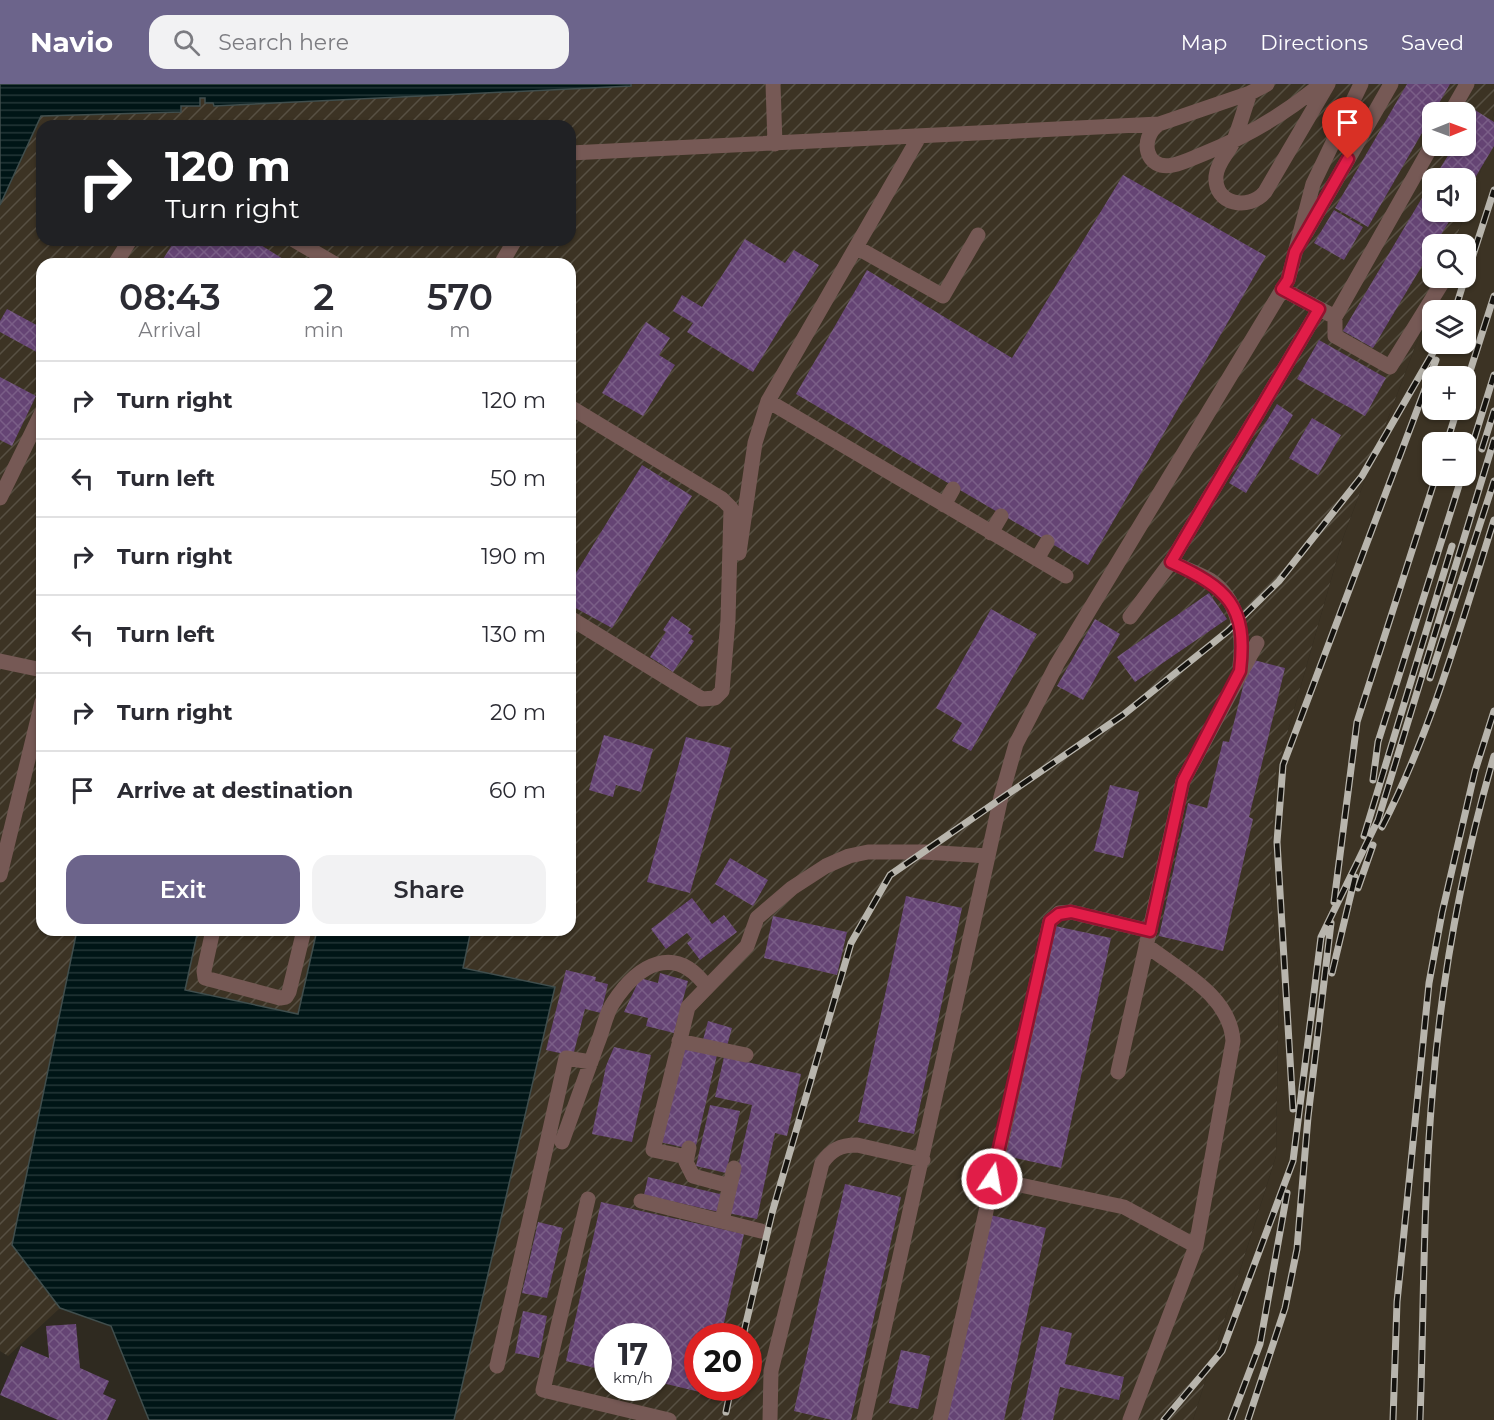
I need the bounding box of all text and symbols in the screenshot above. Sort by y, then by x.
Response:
search box [149,15,569,69]
text: Navio [30,25,113,59]
icon: search [170,26,203,59]
text: Search here [218,29,349,56]
text: Map [1181,30,1227,55]
text: Directions [1260,30,1368,55]
text: Saved [1401,30,1464,55]
pin [1322,97,1373,159]
north arrow [1422,102,1476,156]
map controls [1422,102,1476,486]
icon: arrive [1331,106,1364,139]
text: 120 m [165,140,291,192]
icon: right [66,144,144,222]
button: sound [1422,168,1476,222]
text: Turn right [165,192,300,225]
button: search [1422,234,1476,288]
text: 08:43 [119,275,221,319]
text: 2 [313,275,334,319]
text: 570 [427,275,493,319]
button: layers [1422,300,1476,354]
text: Arrival [138,318,201,342]
text: min [304,318,344,342]
text: m [449,318,471,342]
button: + [1422,366,1476,420]
icon: right [66,384,99,417]
text: Turn right [117,387,232,414]
text: 120 m [482,387,546,414]
button: − [1422,432,1476,486]
icon: left [66,462,99,495]
text: Turn left [117,465,215,492]
text: 50 m [490,465,546,492]
icon: right [66,540,99,573]
text: Turn right [117,543,232,570]
text: 190 m [481,543,546,570]
icon: left [66,618,99,651]
text: Turn left [117,621,215,648]
text: 130 m [482,621,546,648]
icon: right [66,696,99,729]
text: Turn right [117,699,232,726]
text: 20 m [490,699,546,726]
icon: arrive [66,774,99,807]
text: Arrive at destination [117,777,353,804]
text: 60 m [489,777,546,804]
button: Exit [66,855,300,924]
button: Share [312,855,546,924]
position arrow [960,1147,1024,1211]
speed limit sign: 20 [684,1323,762,1401]
text: 17 [618,1336,648,1373]
text: km/h [613,1368,653,1387]

